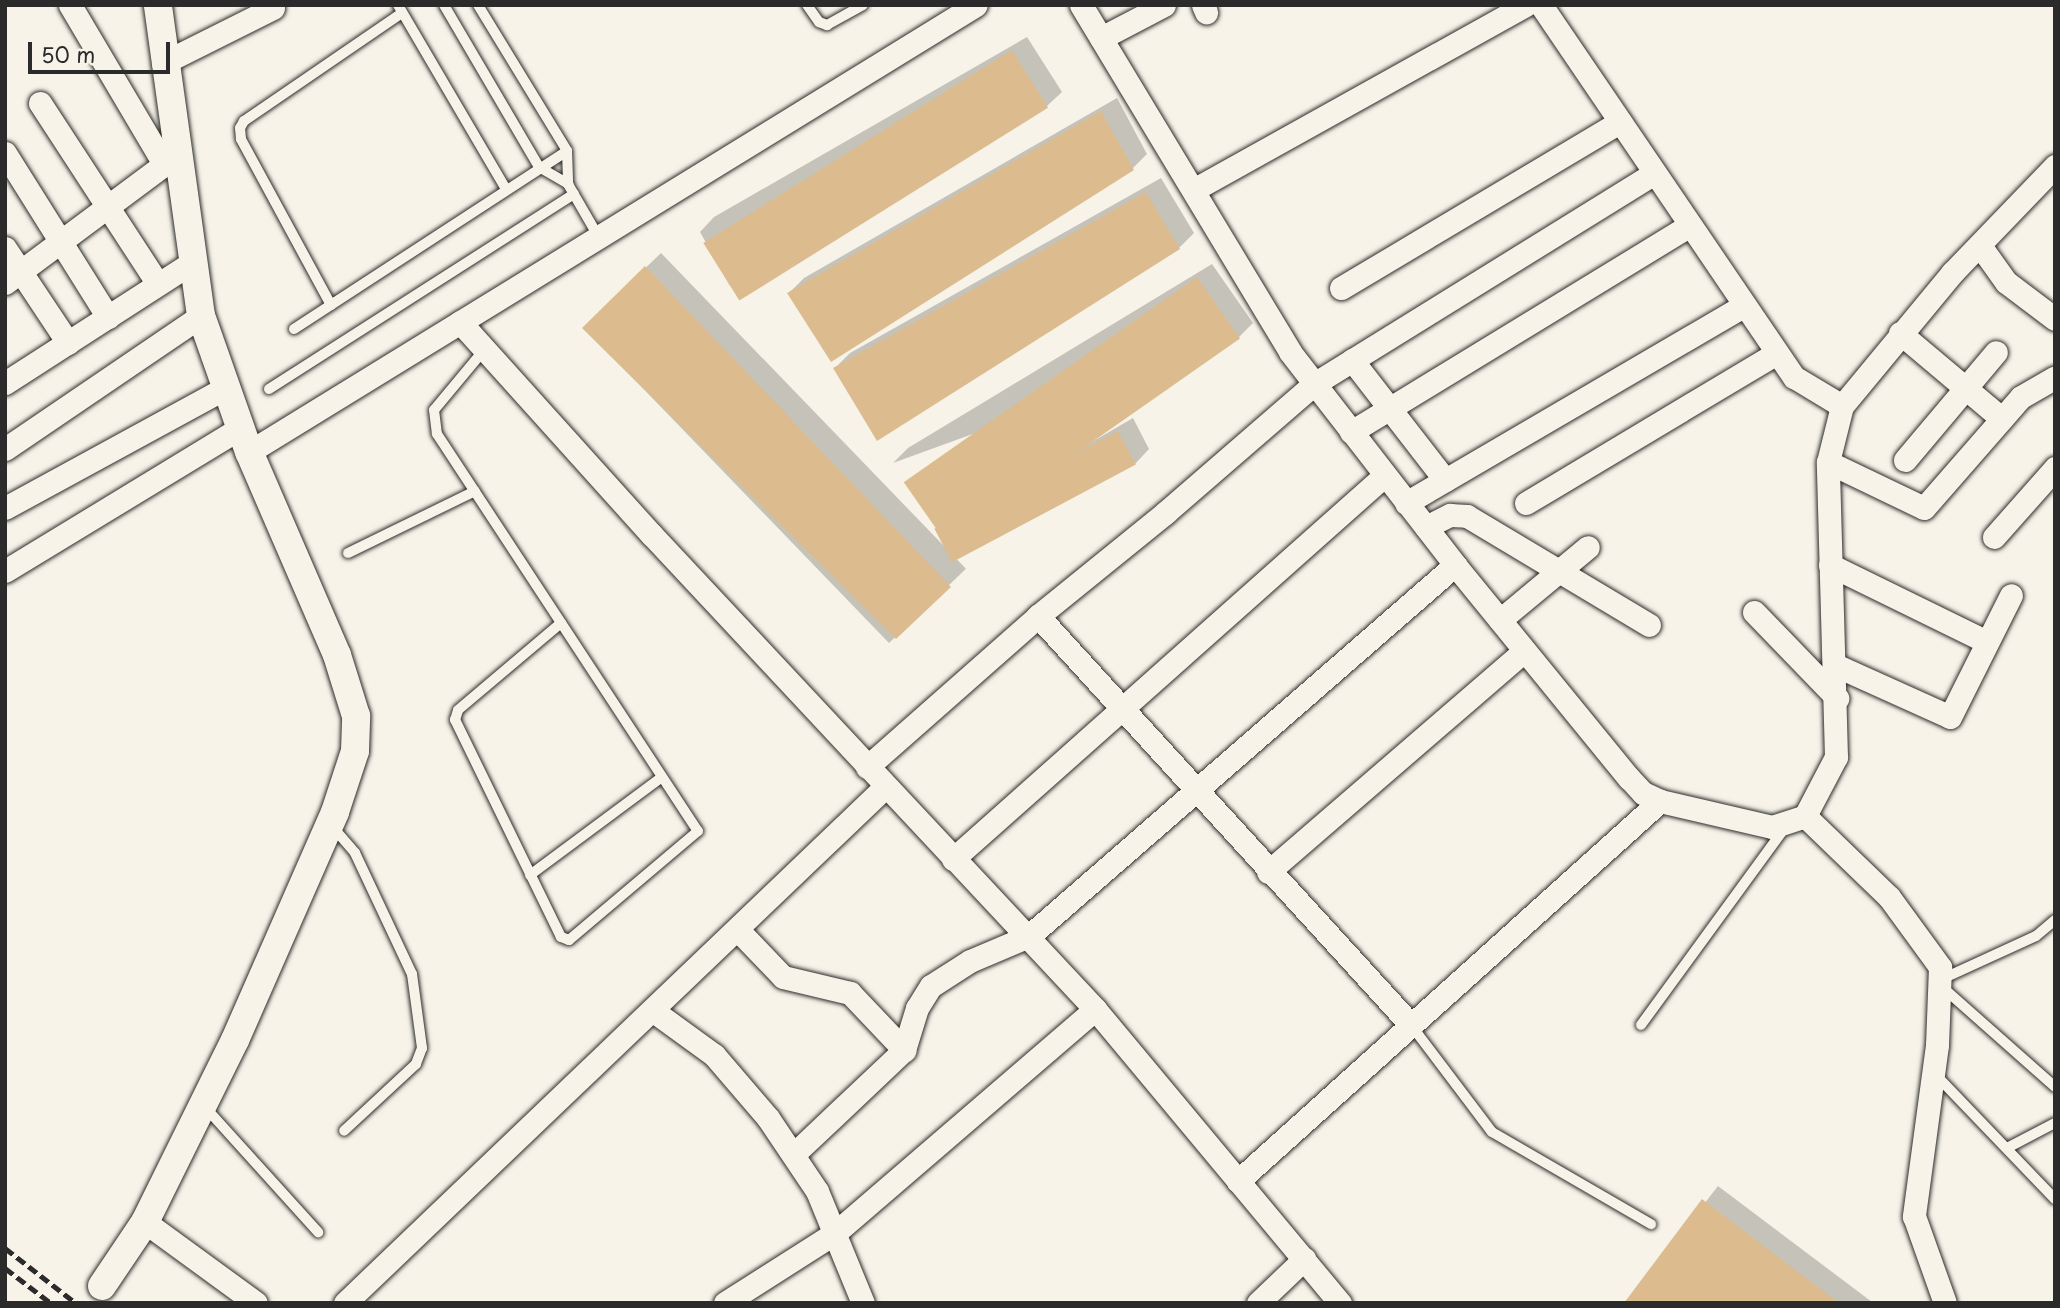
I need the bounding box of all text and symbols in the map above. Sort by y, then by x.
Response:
scale bar [32,28,173,72]
text: 50 m [41,38,95,70]

